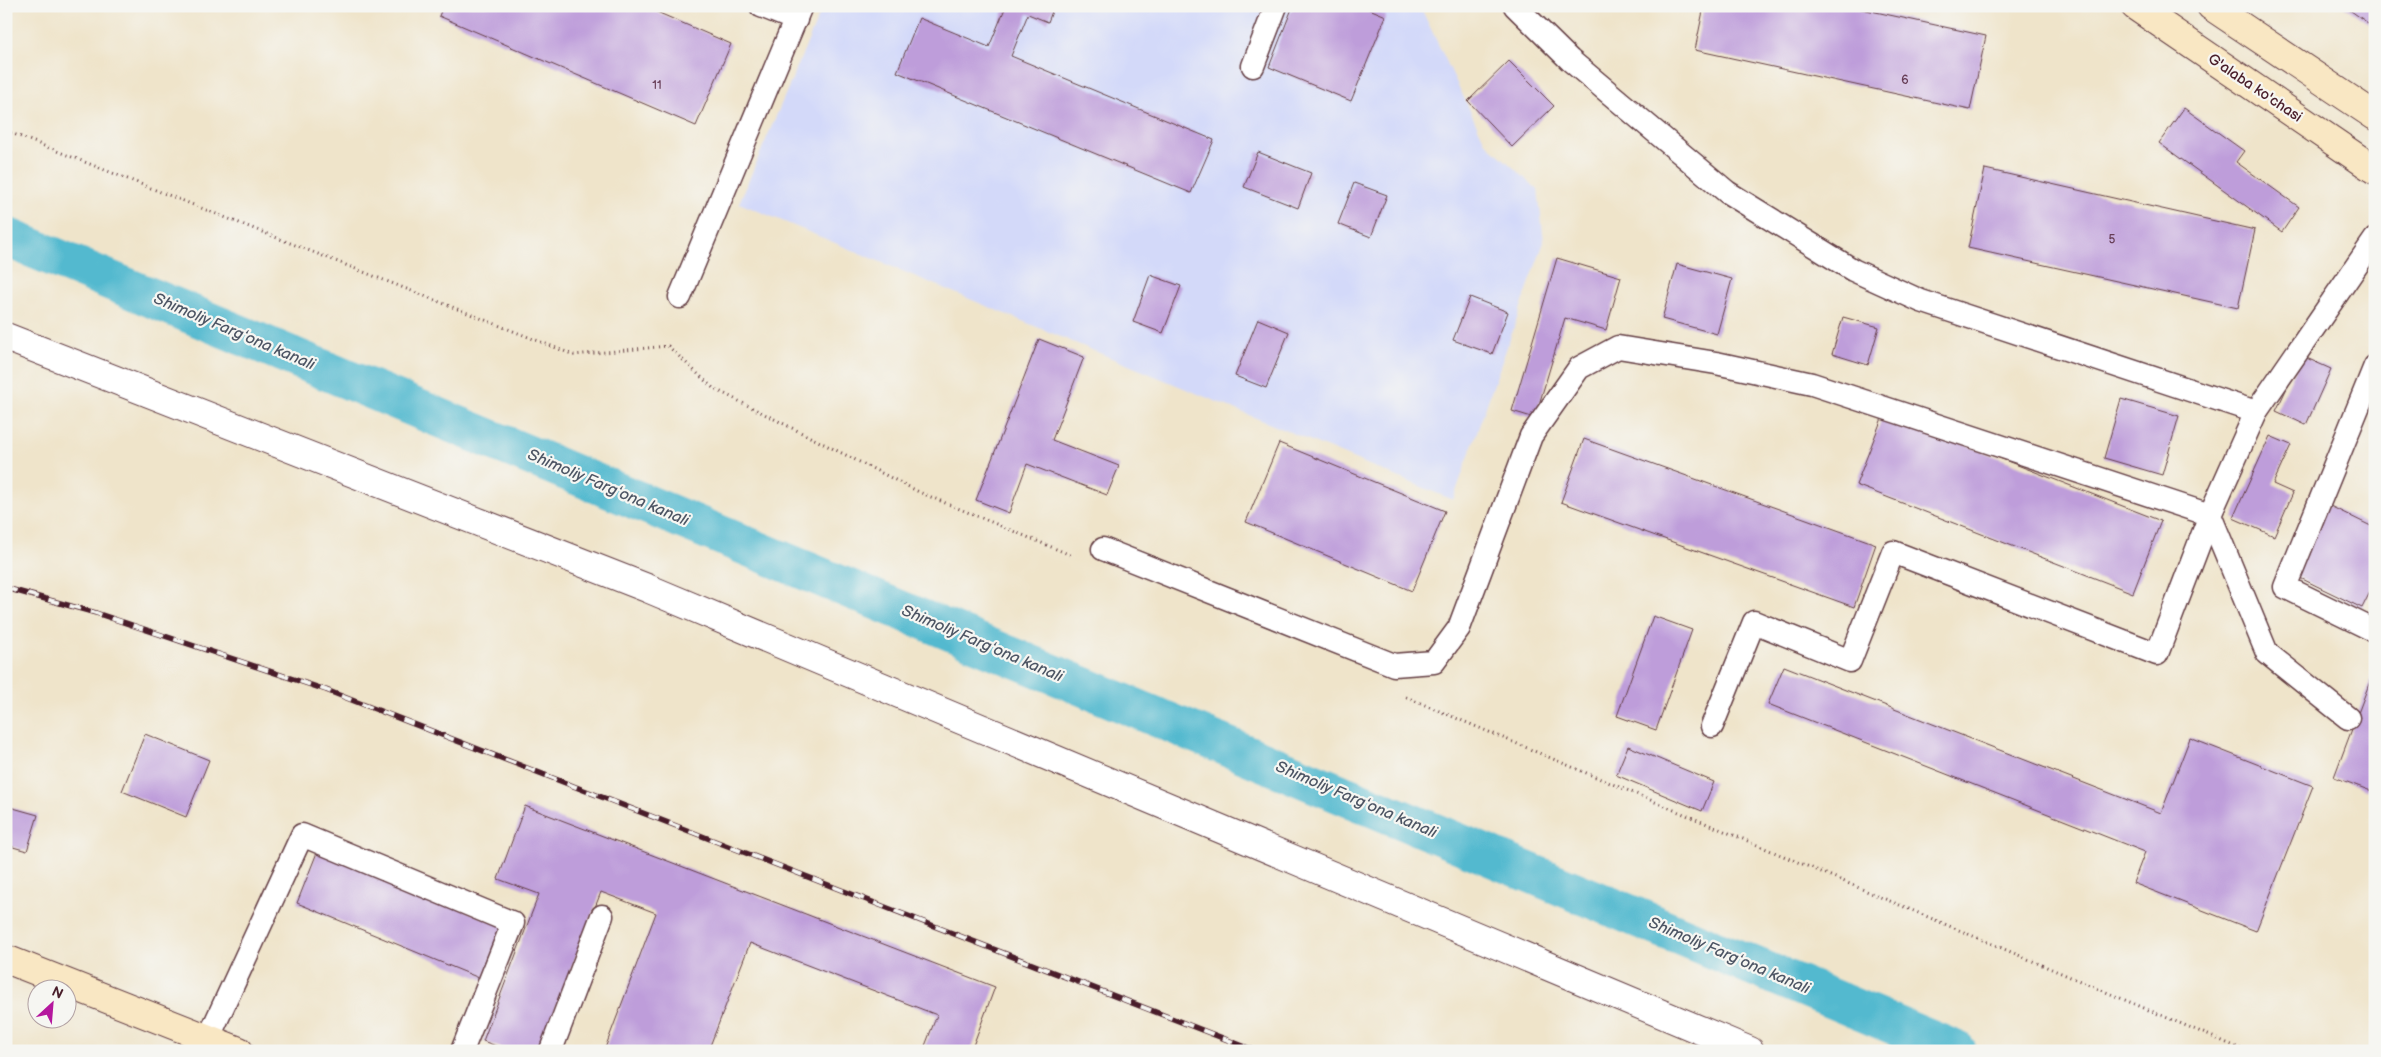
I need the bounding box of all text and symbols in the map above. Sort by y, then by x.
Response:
street label: G'alaba ko'chasi [2204,49,2306,127]
house number: 6 [1901,73,1909,88]
house number: 11 [652,78,662,93]
house number: 5 [2109,232,2116,247]
water label: Shimoliy Fargʻona kanali [151,289,319,375]
water label: Shimoliy Fargʻona kanali [525,445,693,531]
water label: Shimoliy Fargʻona kanali [899,601,1067,687]
water label: Shimoliy Fargʻona kanali [1273,757,1441,843]
water label: Shimoliy Fargʻona kanali [1646,913,1814,999]
north arrow [28,980,78,1030]
text: N [49,983,66,1003]

